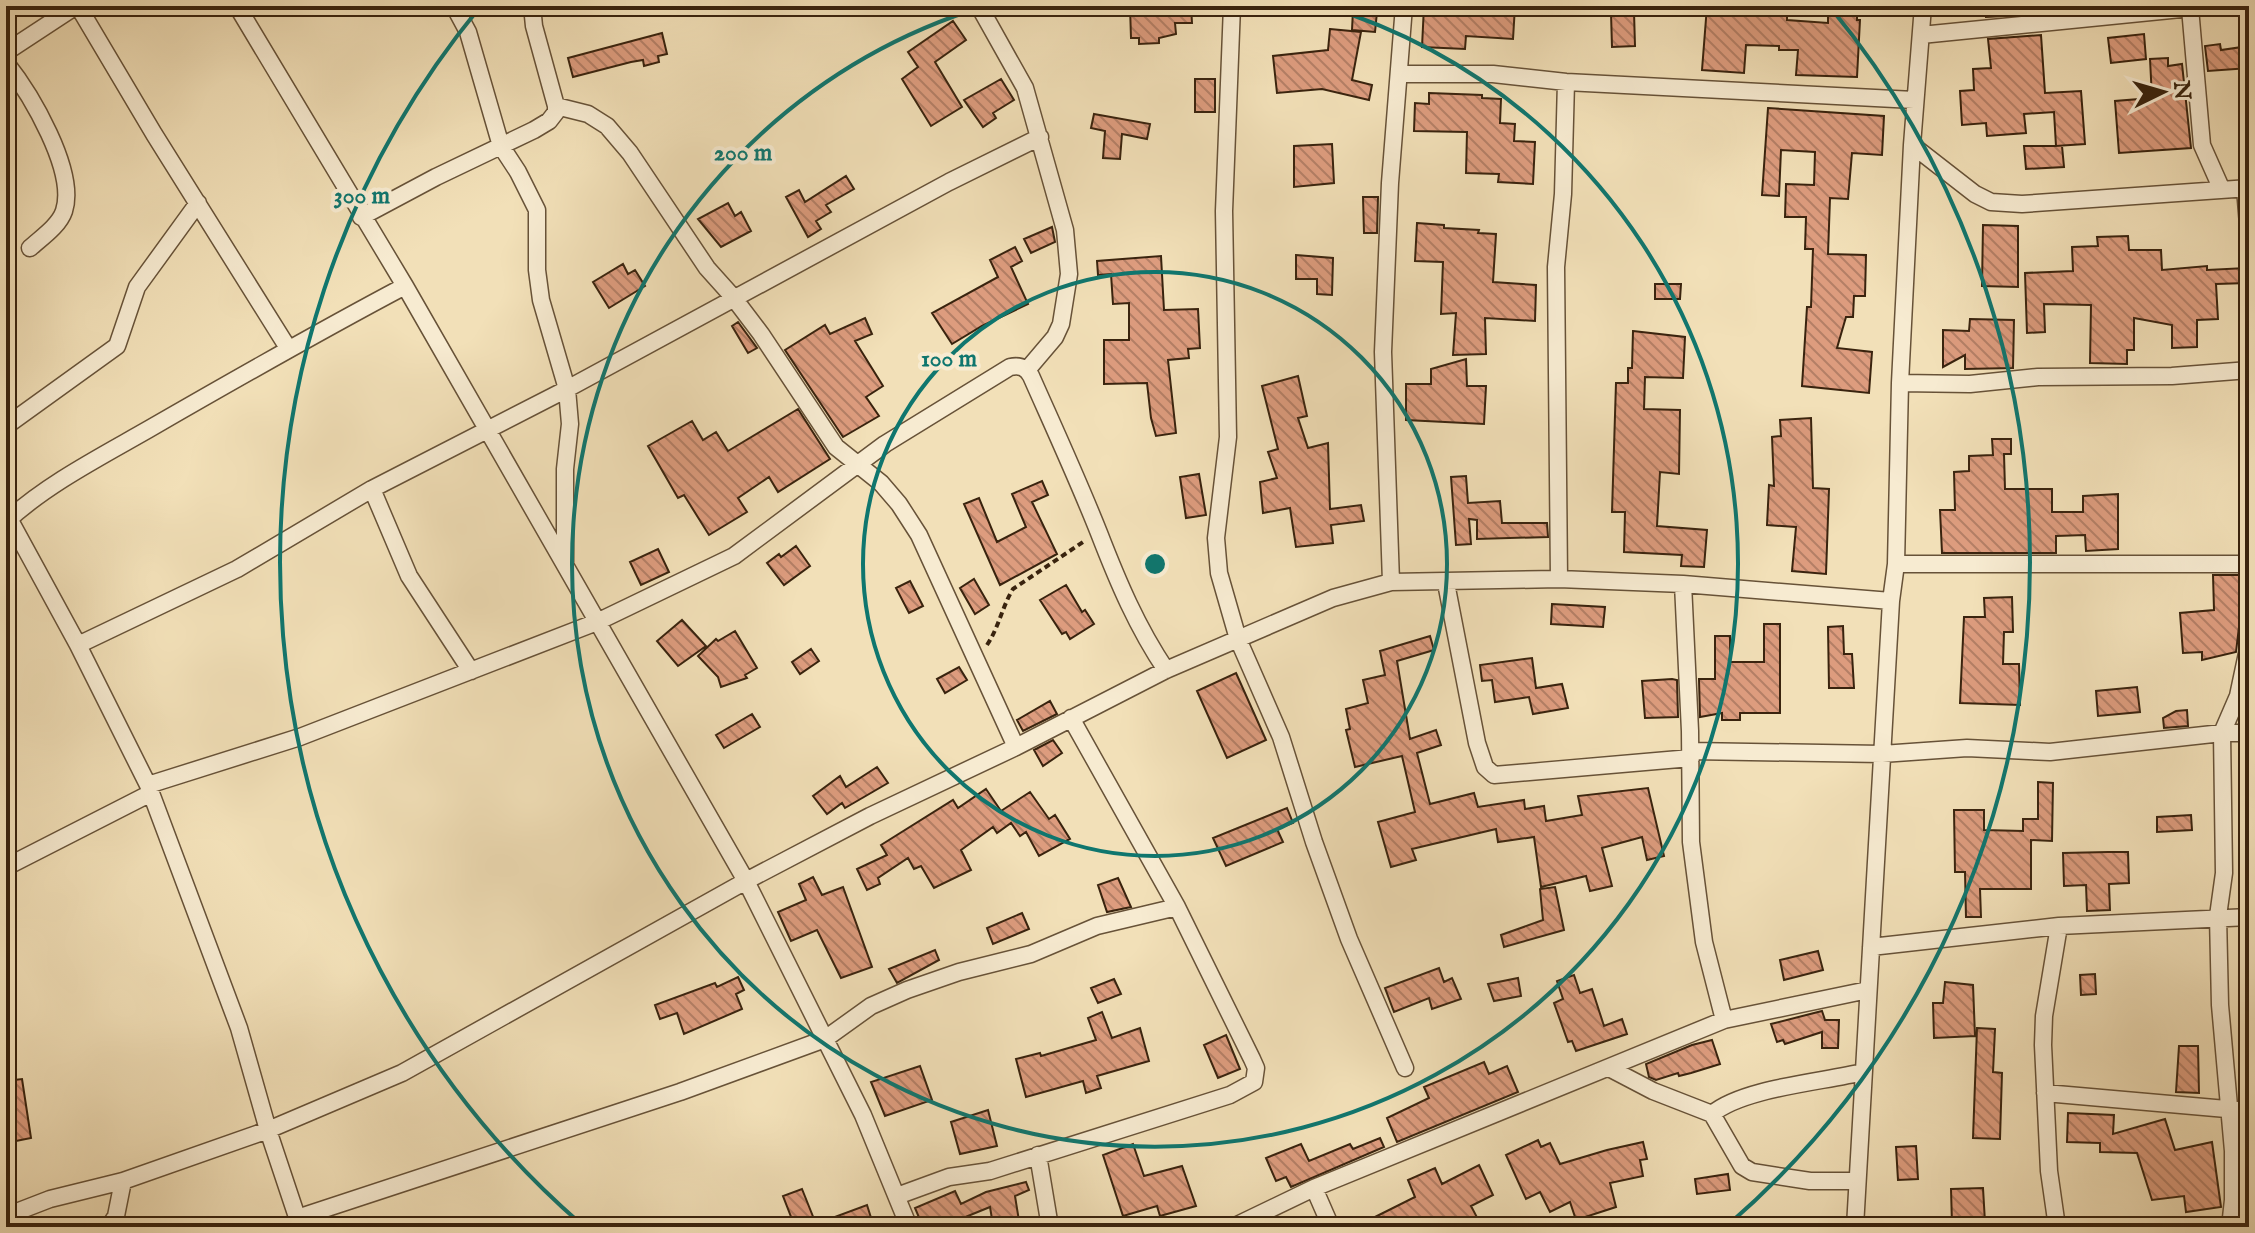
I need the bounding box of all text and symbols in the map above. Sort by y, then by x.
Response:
north arrow [2123,52,2203,132]
text: N [2166,79,2196,101]
text: 200 m [714,138,773,169]
text: 300 m [334,181,391,212]
text: 100 m [921,344,978,375]
centre of rings [1141,550,1169,578]

